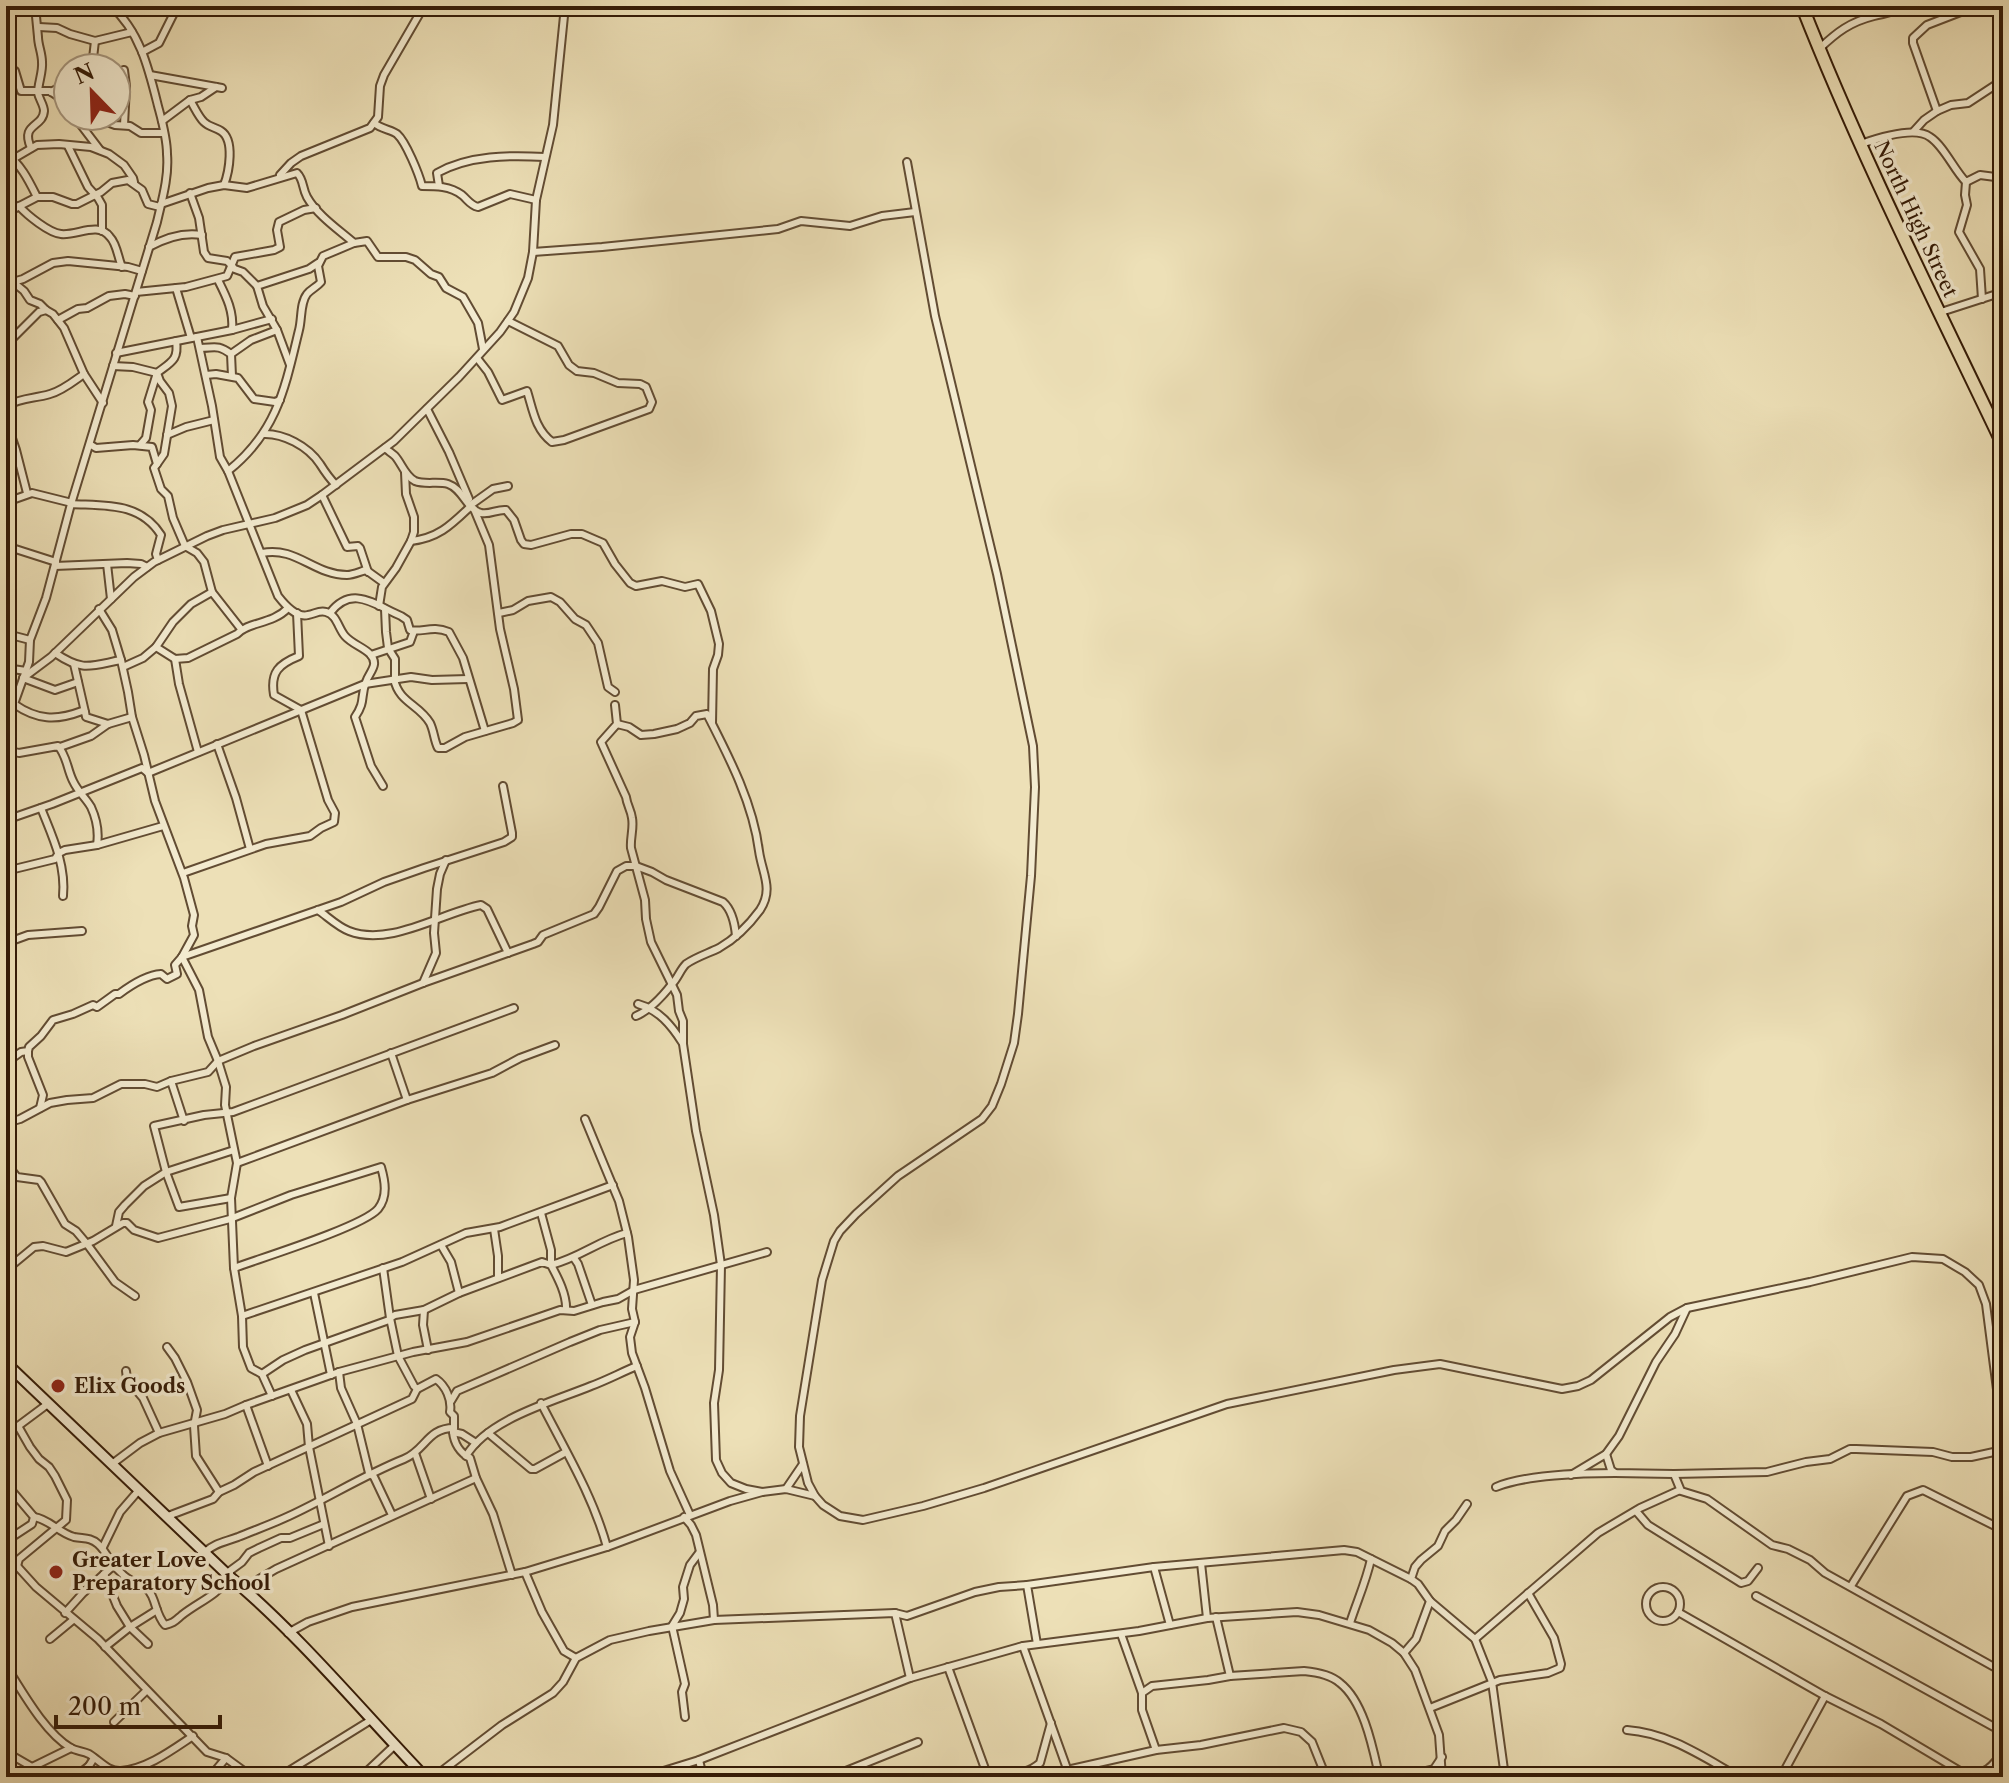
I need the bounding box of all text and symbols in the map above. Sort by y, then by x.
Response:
north arrow [52,52,132,132]
text: N [70,58,98,90]
street label: North High Street [1869,137,1963,301]
place label: Elix Goods [74,1374,185,1398]
marker: Elix Goods [49,1377,67,1395]
place label: Greater Love Preparatory School [72,1548,271,1595]
marker: Greater Love Preparatory School [47,1563,65,1581]
scale bar [56,1679,220,1729]
text: 200 m [68,1692,141,1721]

